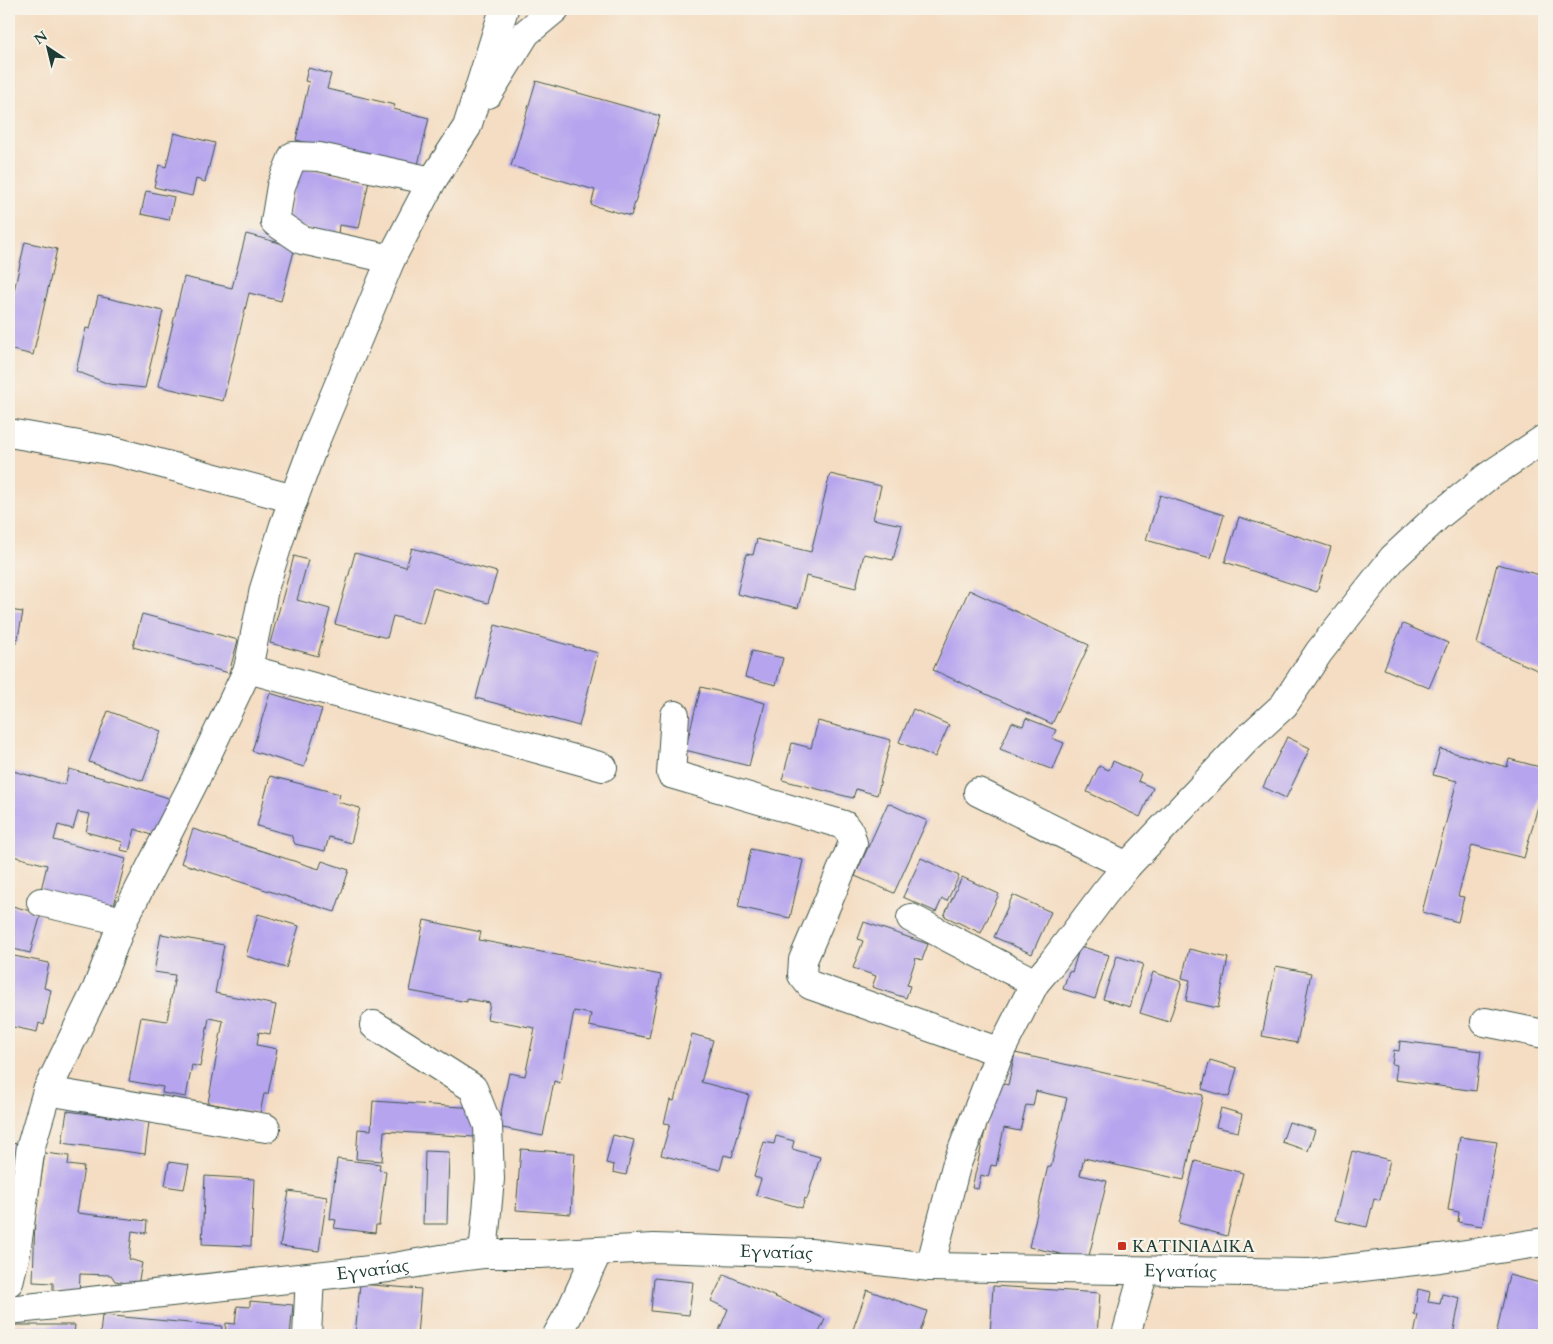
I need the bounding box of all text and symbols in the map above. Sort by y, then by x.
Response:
north arrow [22,22,72,72]
text: N [30,26,51,49]
place label: ΚΑΤΙΝΙΑΔΙΚΑ [1132,1234,1255,1259]
street label: Εγνατίας [740,1238,814,1266]
marker: ΚΑΤΙΝΙΑΔΙΚΑ [1116,1240,1128,1252]
street label: Εγνατίας [335,1252,411,1286]
street label: Εγνατίας [1144,1258,1218,1284]

